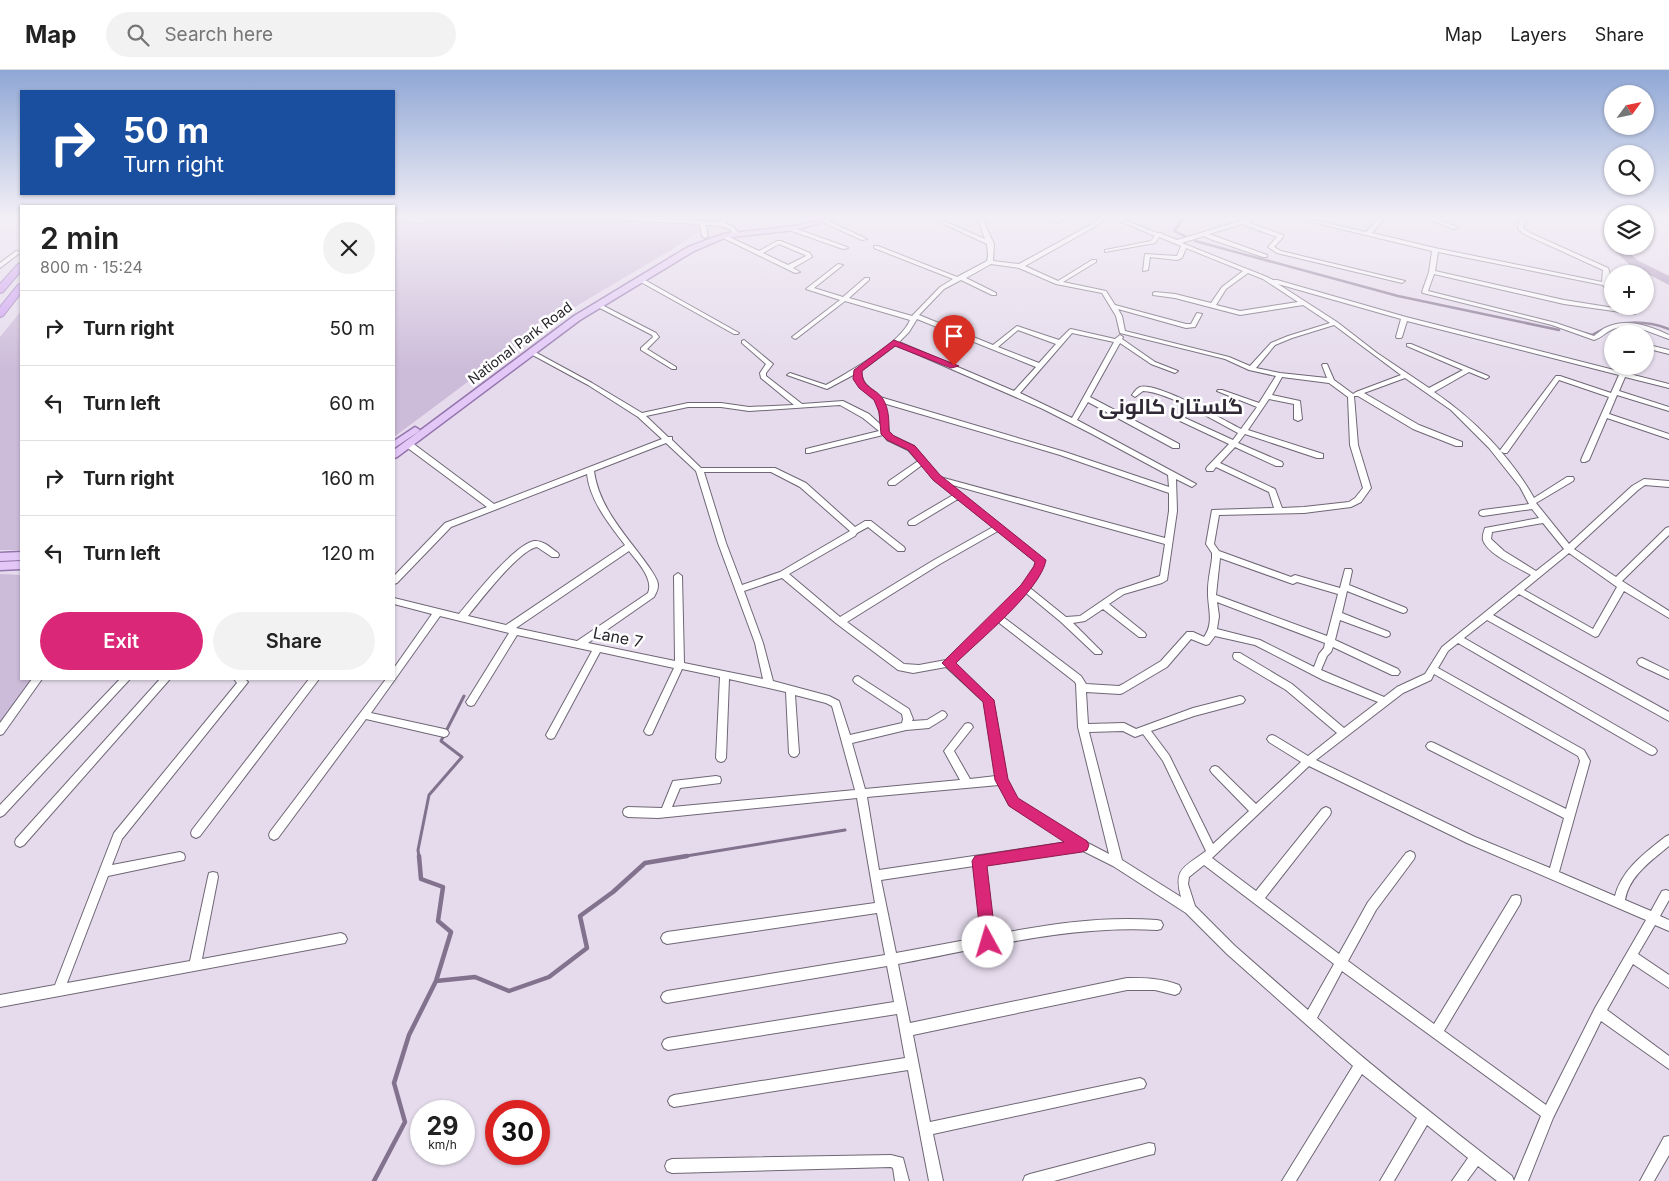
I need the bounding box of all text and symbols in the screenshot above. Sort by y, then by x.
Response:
search box [106,12,456,57]
text: Map [25,20,76,49]
icon: search [124,21,152,49]
text: Search here [164,23,273,46]
text: Map [1445,24,1482,45]
text: Layers [1510,24,1567,45]
text: Share [1595,24,1644,45]
north arrow [1604,85,1654,135]
map controls [1604,85,1654,375]
text: 50 m [123,109,209,151]
icon: right [40,110,105,175]
button: search [1604,145,1654,195]
text: Turn right [123,151,224,177]
button: layers [1604,205,1654,255]
text: 2 min [40,220,119,256]
button: close [323,222,375,274]
text: 800 m · 15:24 [40,257,143,277]
button: + [1604,265,1654,315]
street label: National Park Road [464,298,575,387]
icon: right [40,314,68,342]
pin [933,315,975,366]
text: Turn right [83,317,174,340]
text: 50 m [329,317,375,340]
icon: arrive [940,322,968,350]
button: − [1604,325,1654,375]
icon: left [40,389,68,417]
text: Turn left [83,392,161,415]
text: 60 m [329,392,375,415]
district label: گلستان کالونی [1099,394,1243,420]
icon: right [40,464,68,492]
text: Turn right [83,467,174,490]
text: 160 m [322,467,375,490]
icon: left [40,539,68,567]
text: Turn left [83,542,161,565]
text: 120 m [322,542,375,565]
button: Exit [40,612,203,670]
button: Share [213,612,375,670]
street label: Lane 7 [591,622,645,652]
position arrow [961,915,1013,967]
speed limit sign: 30 [485,1100,550,1165]
text: 29 [427,1111,458,1141]
text: km/h [428,1137,457,1152]

